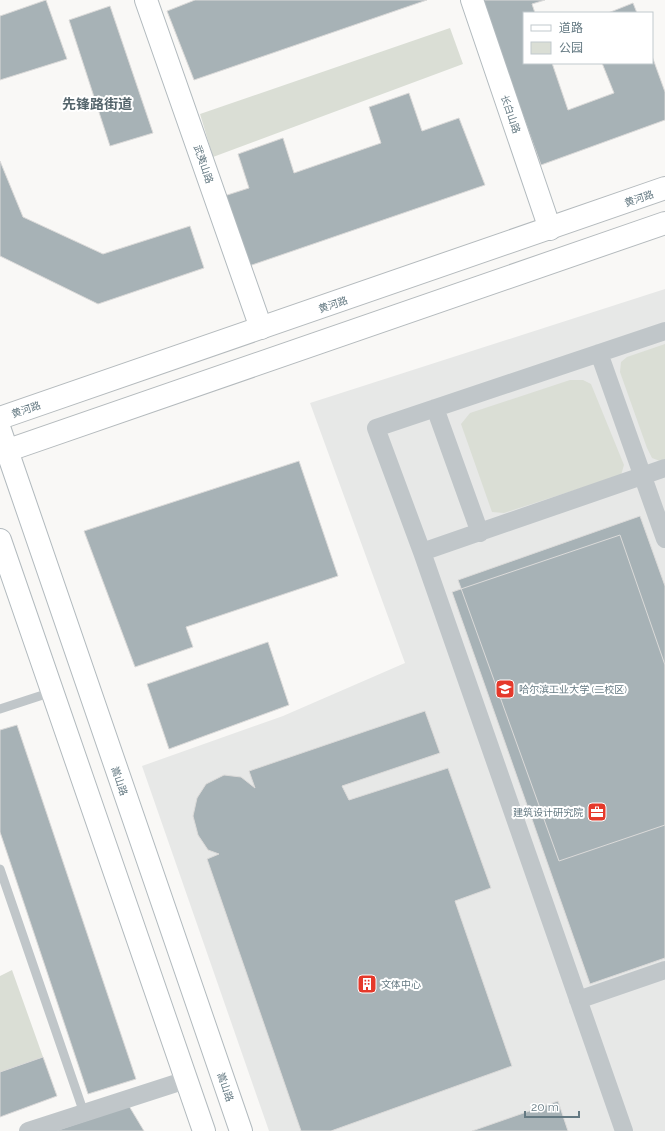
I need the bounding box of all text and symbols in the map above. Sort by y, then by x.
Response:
legend [523,12,653,64]
text: 道路 [559,21,583,35]
text: 公园 [559,41,583,55]
street label: 长白山路 [499,93,522,135]
district label: 先锋路街道 [62,96,132,112]
street label: 武夷山路 [192,143,215,185]
street label: 黄河路 [623,188,655,209]
street label: 黄河路 [317,294,349,315]
street label: 黄河路 [10,399,42,420]
school or university icon: 哈尔滨工业大学 (二校区) [494,678,516,700]
place label: 哈尔滨工业大学 (二校区) [519,684,627,695]
street label: 嵩山路 [109,765,130,797]
office icon: 建筑设计研究院 [586,801,608,823]
place label: 建筑设计研究院 [513,807,583,818]
building icon: 文体中心 [356,973,378,995]
place label: 文体中心 [381,979,421,990]
street label: 嵩山路 [215,1071,236,1103]
scale bar [525,1093,579,1119]
text: 20 m [531,1100,559,1114]

